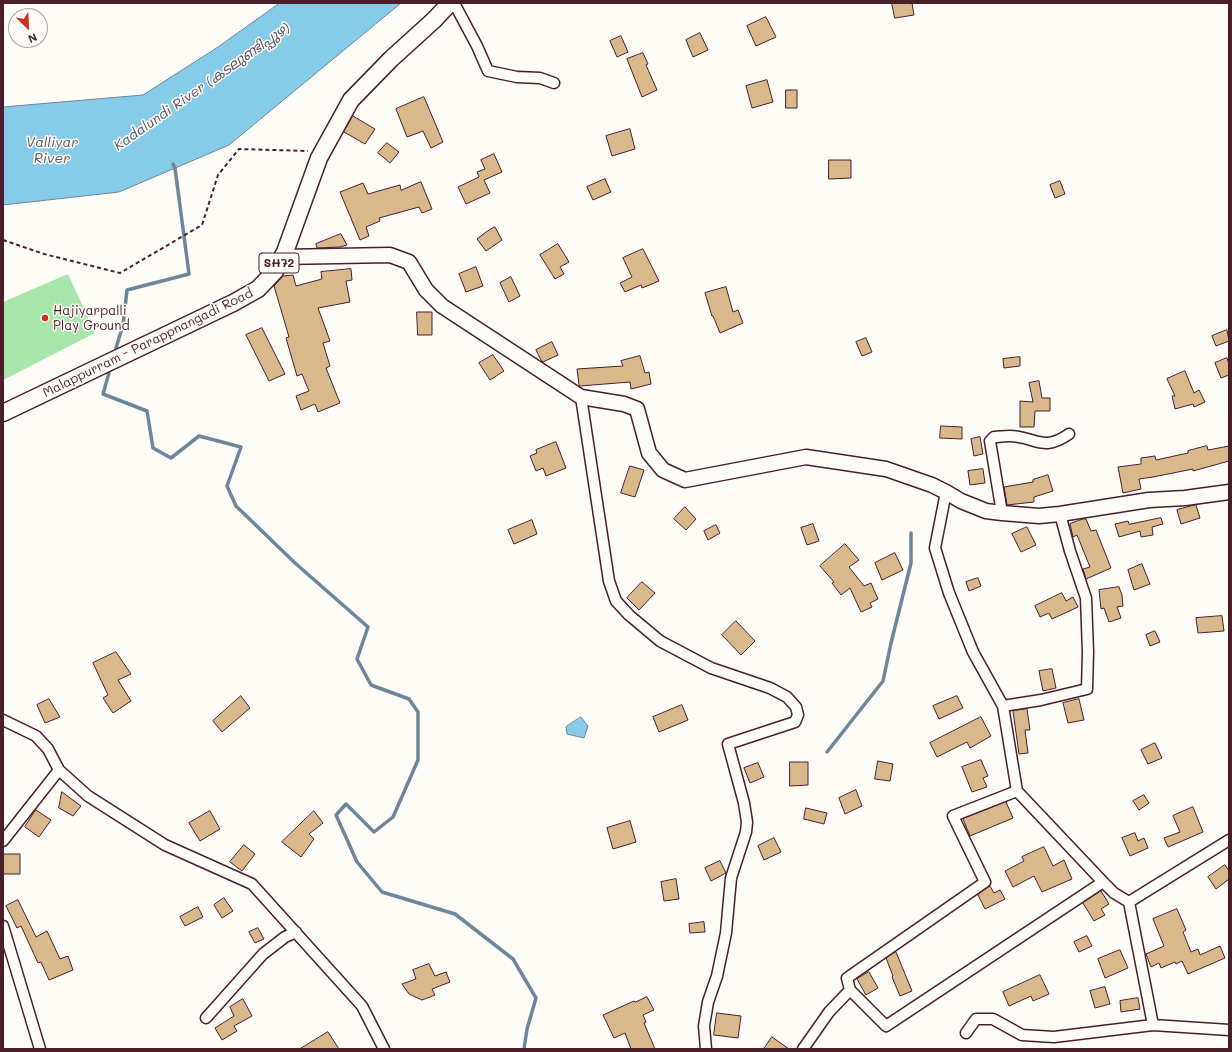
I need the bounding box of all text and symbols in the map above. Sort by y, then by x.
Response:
north arrow [8,8,48,48]
water label: Kadalundi River (കടലുണ്ടിപ്പുഴ) [111,20,293,154]
text: N [26,30,40,47]
water label: Valliyar River [26,135,78,168]
road number: SH72 [259,253,299,273]
street label: Malappurram - Parappnangadi Road [40,285,256,401]
place label: Hajiyarpalli Play Ground [53,303,130,334]
marker: Hajiyarpalli Play Ground [40,313,50,323]

